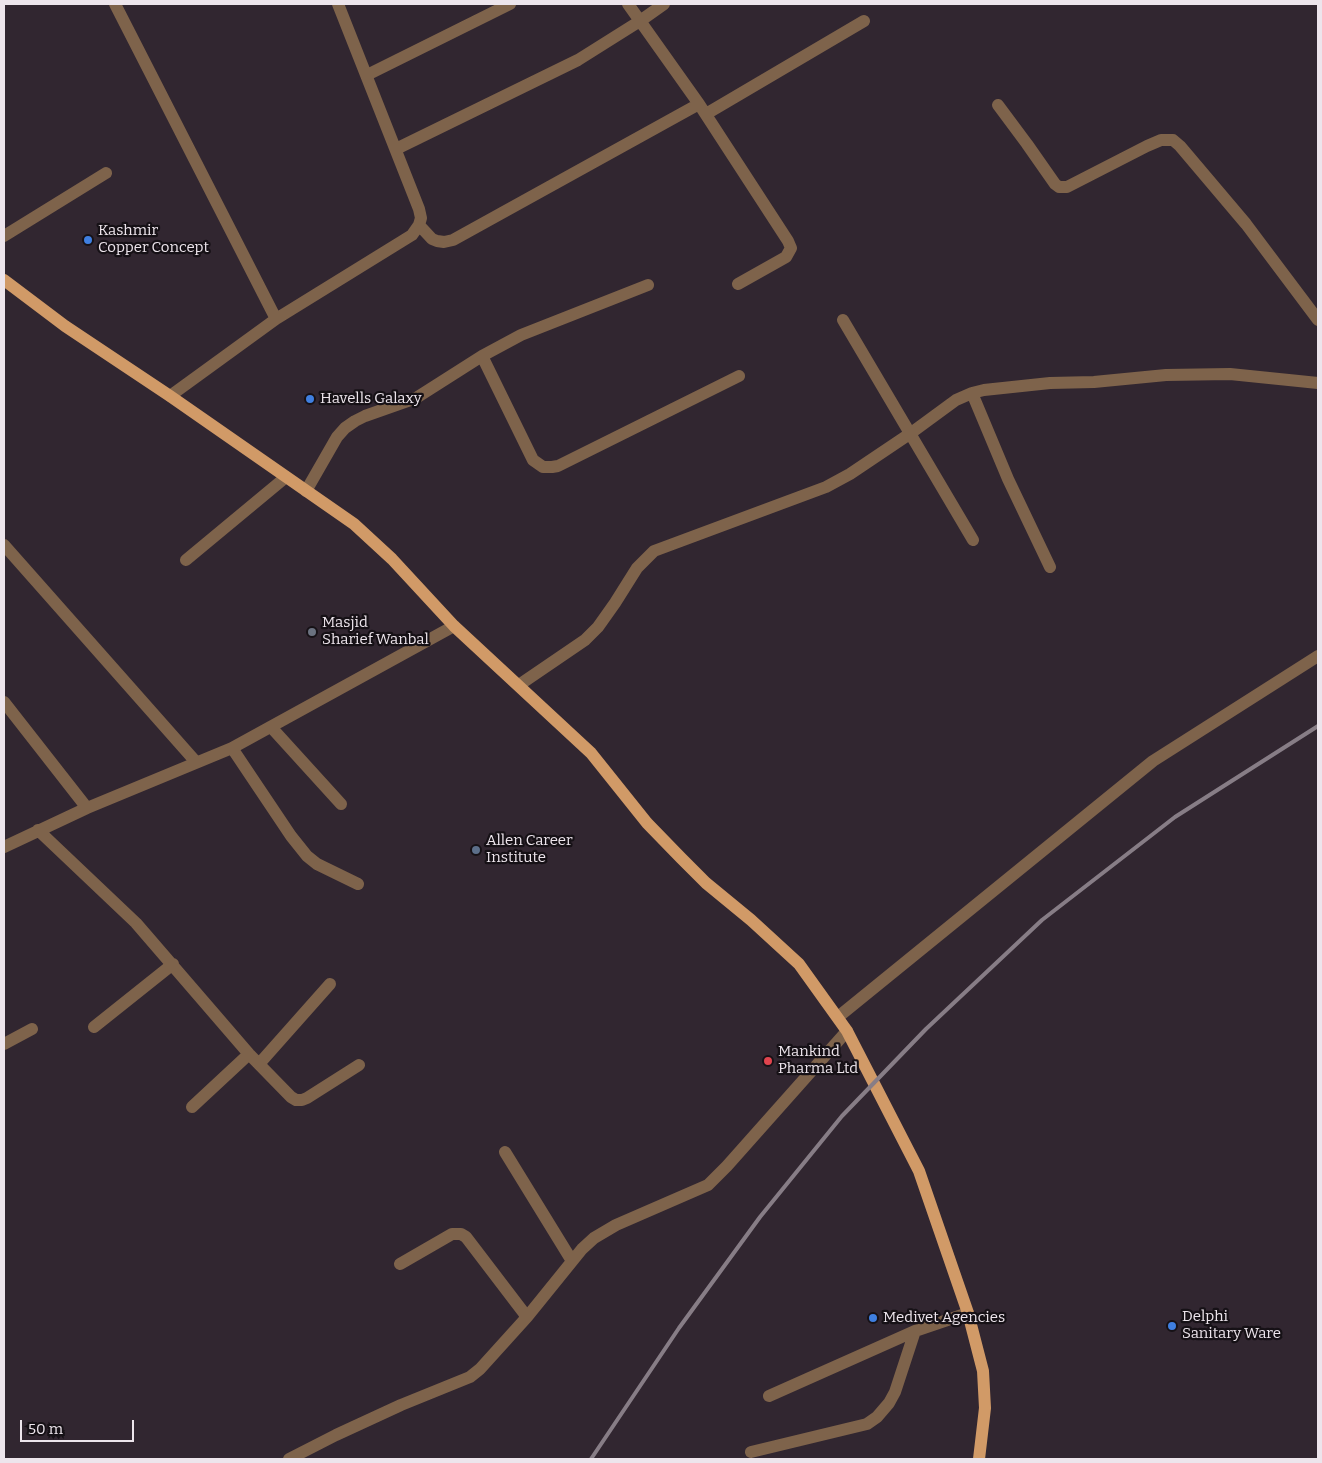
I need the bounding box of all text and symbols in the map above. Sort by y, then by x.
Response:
place label: Kashmir Copper Concept [98,222,209,257]
marker: Kashmir Copper Concept [82,234,94,246]
place label: Havells Galaxy [320,390,422,408]
marker: Havells Galaxy [304,393,316,405]
place label: Masjid Sharief Wanbal [322,614,429,649]
marker: Masjid Sharief Wanbal [306,626,318,638]
place label: Allen Career Institute [486,832,573,867]
marker: Allen Career Institute [470,844,482,856]
place label: Mankind Pharma Ltd [778,1043,858,1078]
marker: Mankind Pharma Ltd [762,1055,774,1067]
place label: Delphi Sanitary Ware [1182,1308,1281,1343]
place label: Medivet Agencies [883,1309,1005,1327]
marker: Medivet Agencies [867,1312,879,1324]
marker: Delphi Sanitary Ware [1166,1320,1178,1332]
scale bar [22,1410,136,1442]
text: 50 m [28,1420,63,1438]

